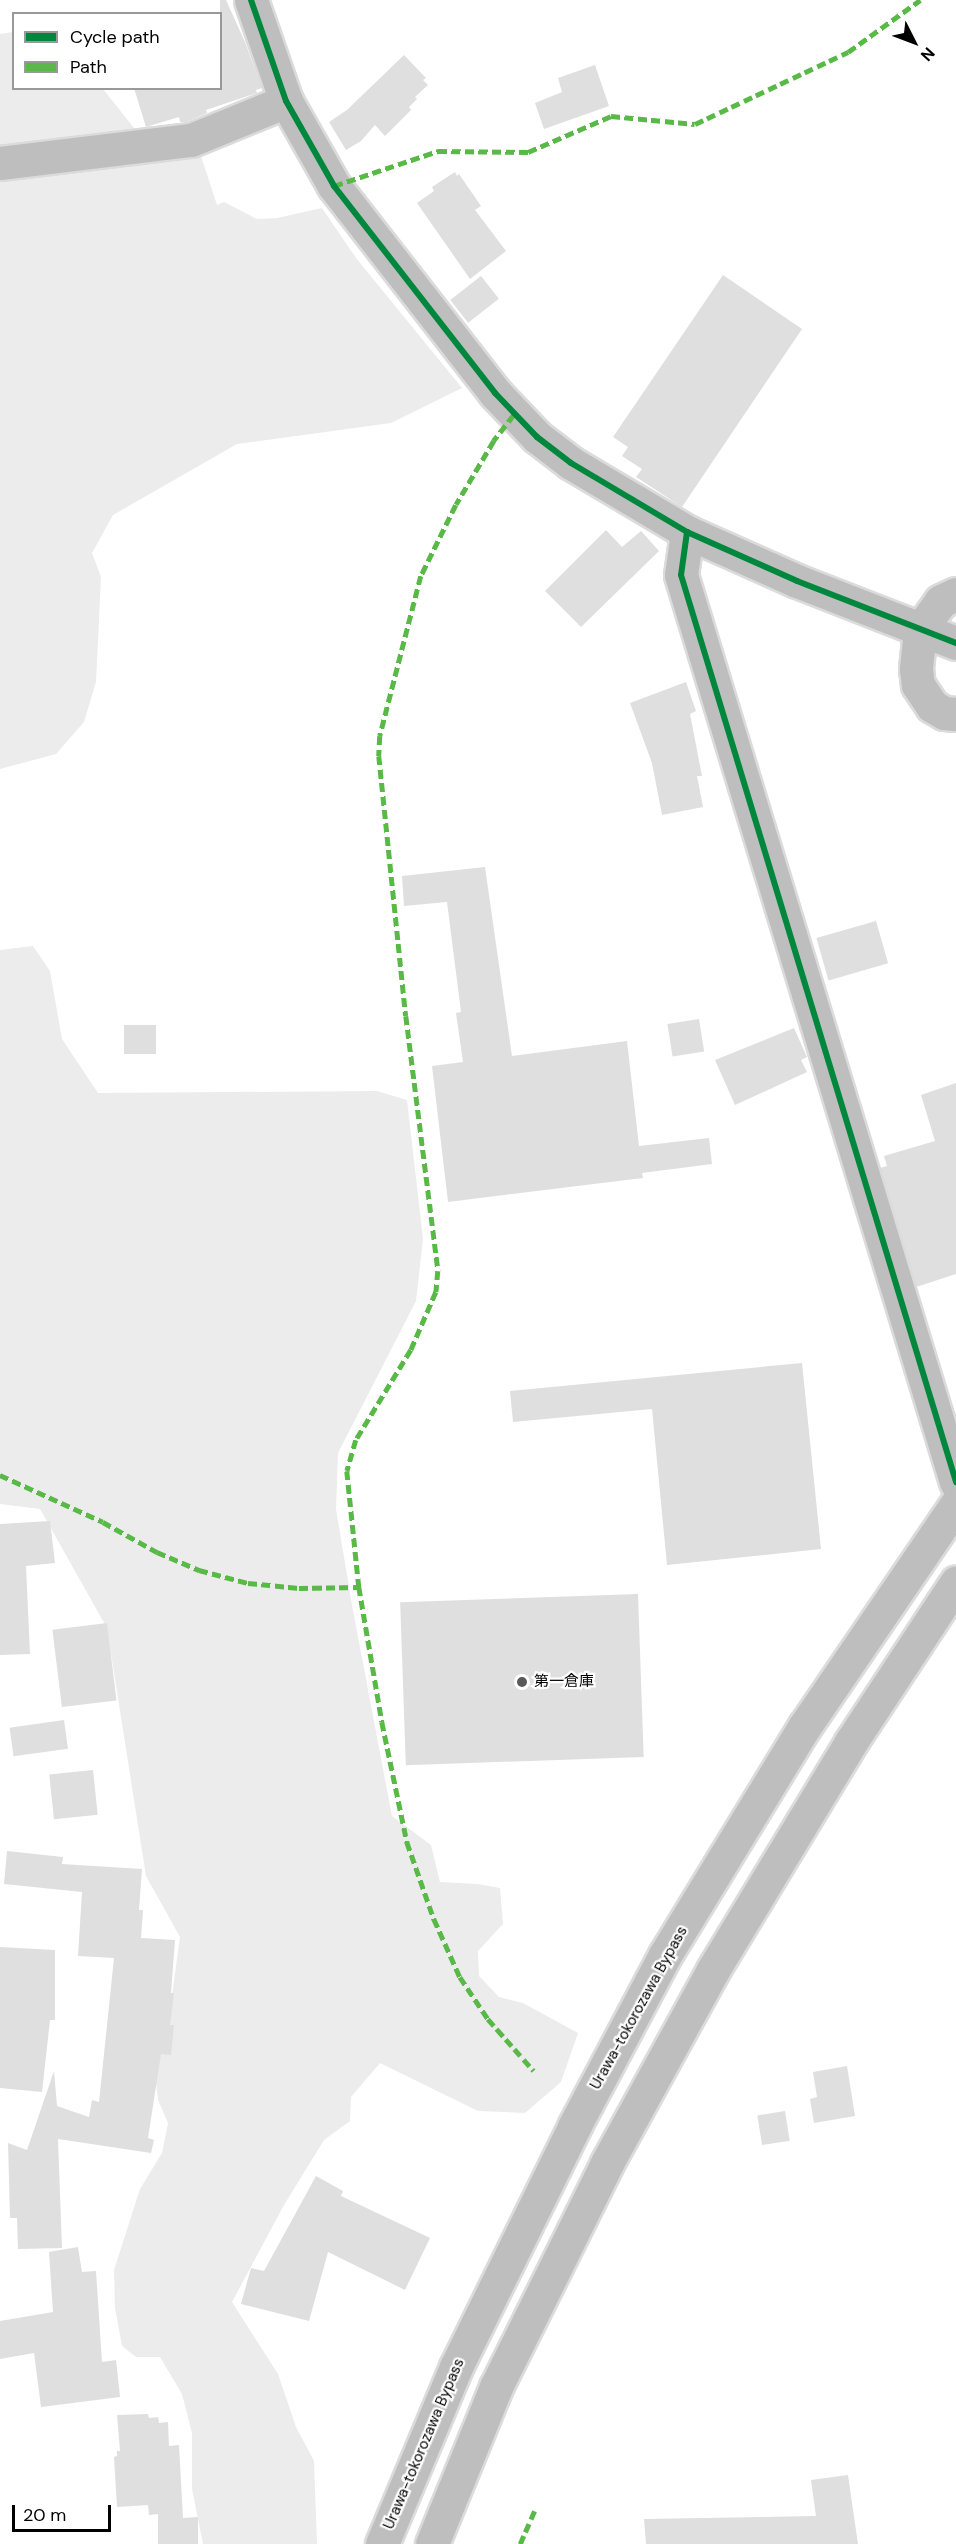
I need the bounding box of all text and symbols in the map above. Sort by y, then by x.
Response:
legend [12,12,222,90]
north arrow [884,12,944,72]
text: Cycle path [70,25,160,49]
text: N [916,43,939,66]
text: Path [70,55,107,79]
place label: 第一倉庫 [534,1673,594,1691]
marker: 第一倉庫 [515,1675,529,1689]
street label: Urawa-tokorozawa Bypass [587,1923,691,2093]
street label: Urawa-tokorozawa Bypass [380,2356,468,2532]
scale bar [15,2493,114,2531]
text: 20 m [23,2503,66,2527]

